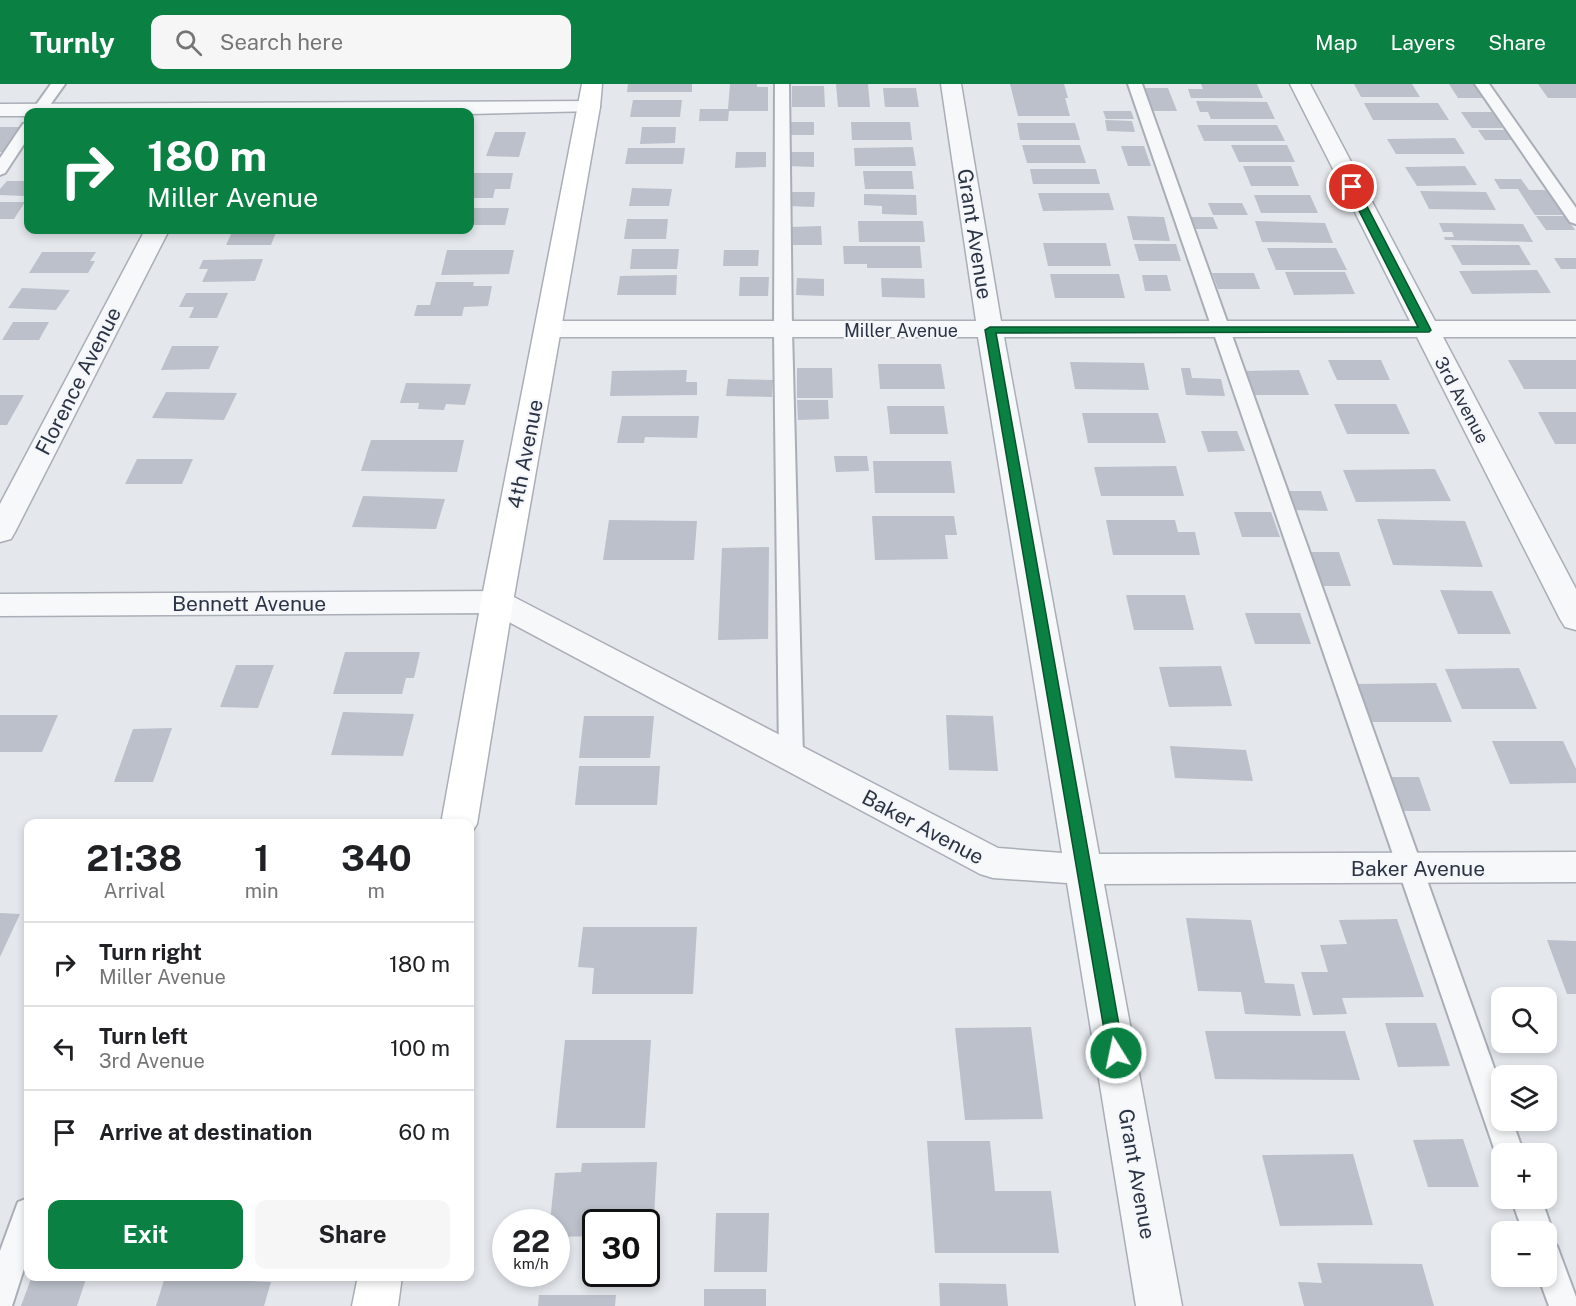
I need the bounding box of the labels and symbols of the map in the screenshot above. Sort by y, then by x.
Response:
pin [1326,161,1377,212]
street label: Grant Avenue [952,167,998,301]
street label: Florence Avenue [30,303,126,459]
street label: Miller Avenue [844,320,958,341]
street label: 3rd Avenue [1430,353,1494,447]
street label: 4th Avenue [502,397,548,511]
street label: Bennett Avenue [172,591,326,616]
street label: Baker Avenue [858,784,988,870]
street label: Baker Avenue [1351,856,1485,881]
position arrow [1084,1021,1148,1085]
street label: Grant Avenue [1113,1107,1161,1241]
speed limit sign: 30 [582,1209,660,1287]

